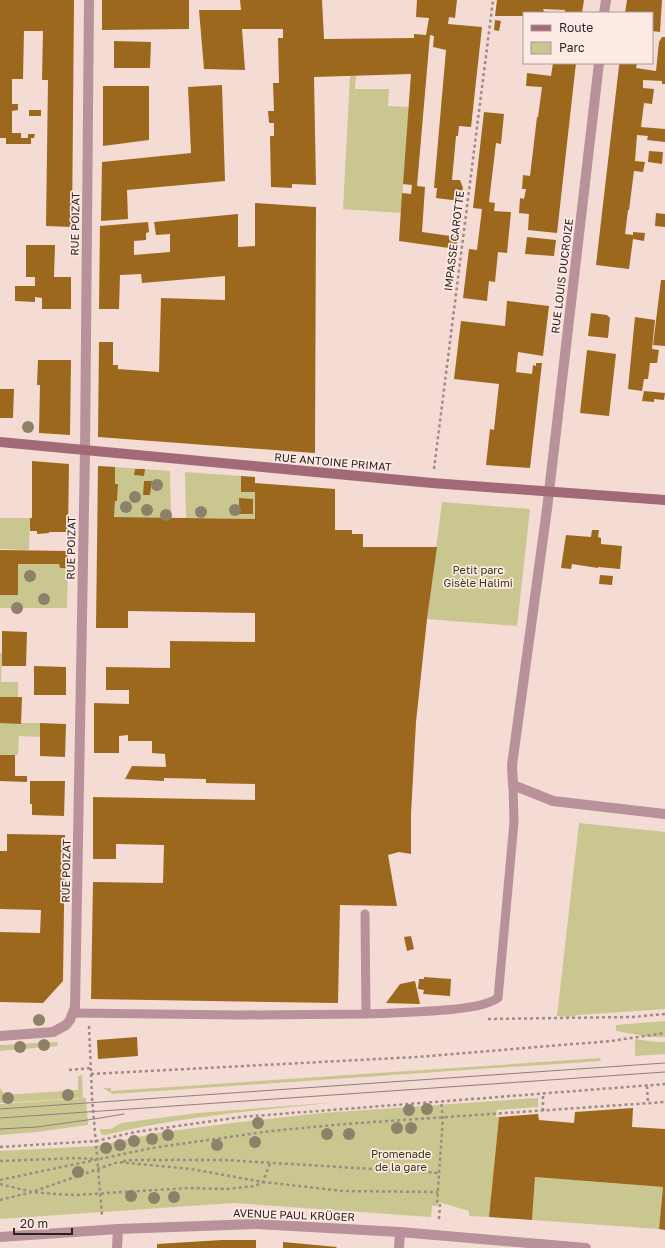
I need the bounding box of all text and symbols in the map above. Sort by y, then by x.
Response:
legend [523,12,653,64]
text: Route [559,20,593,35]
text: Parc [559,40,585,55]
street label: IMPASSE CAROTTE [441,190,466,292]
street label: RUE POIZAT [67,192,82,256]
street label: RUE LOUIS DUCROIZE [548,217,575,334]
street label: RUE ANTOINE PRIMAT [274,450,392,473]
street label: RUE POIZAT [63,516,78,580]
park label: Petit parc Gisèle Halimi [443,563,513,589]
street label: RUE POIZAT [58,839,73,903]
park label: Promenade de la gare [371,1147,431,1173]
street label: AVENUE PAUL KRÜGER [233,1206,355,1223]
scale bar [14,1210,72,1236]
text: 20 m [20,1216,48,1231]

